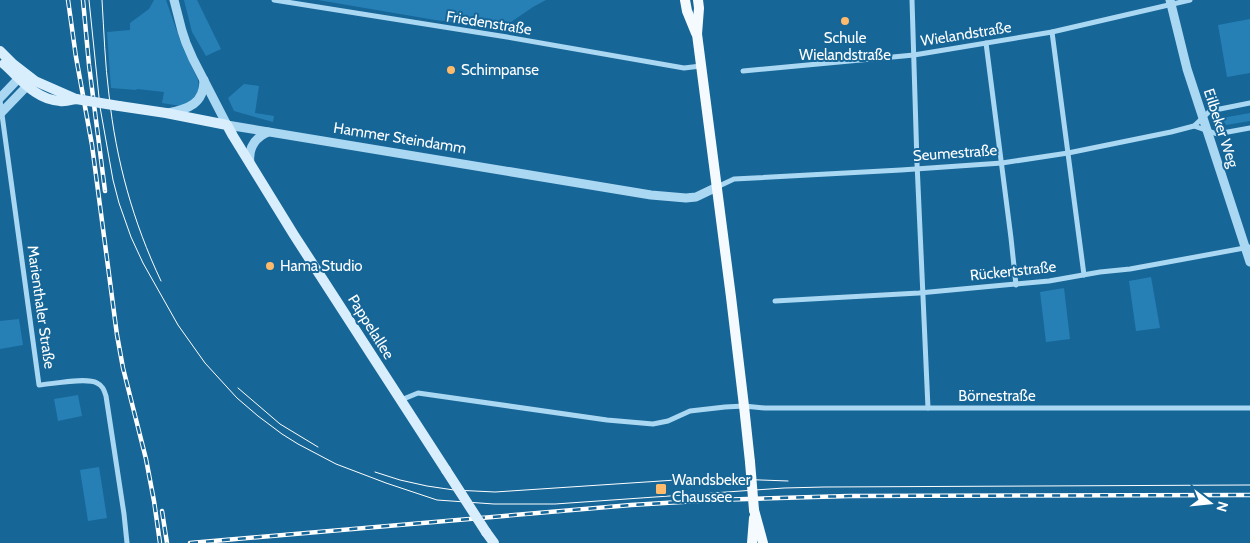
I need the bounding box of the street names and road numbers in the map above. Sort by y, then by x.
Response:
street label: Friedenstraße [445,7,533,39]
street label: Wielandstraße [919,18,1013,50]
street label: Eilbeker Weg [1200,86,1242,170]
street label: Hammer Steindamm [332,119,468,157]
street label: Seumestraße [912,141,998,165]
street label: Marienthaler Straße [23,244,59,370]
street label: Rückertstraße [969,257,1057,284]
street label: Pappelallee [344,291,398,363]
street label: Börnestraße [958,387,1036,405]

